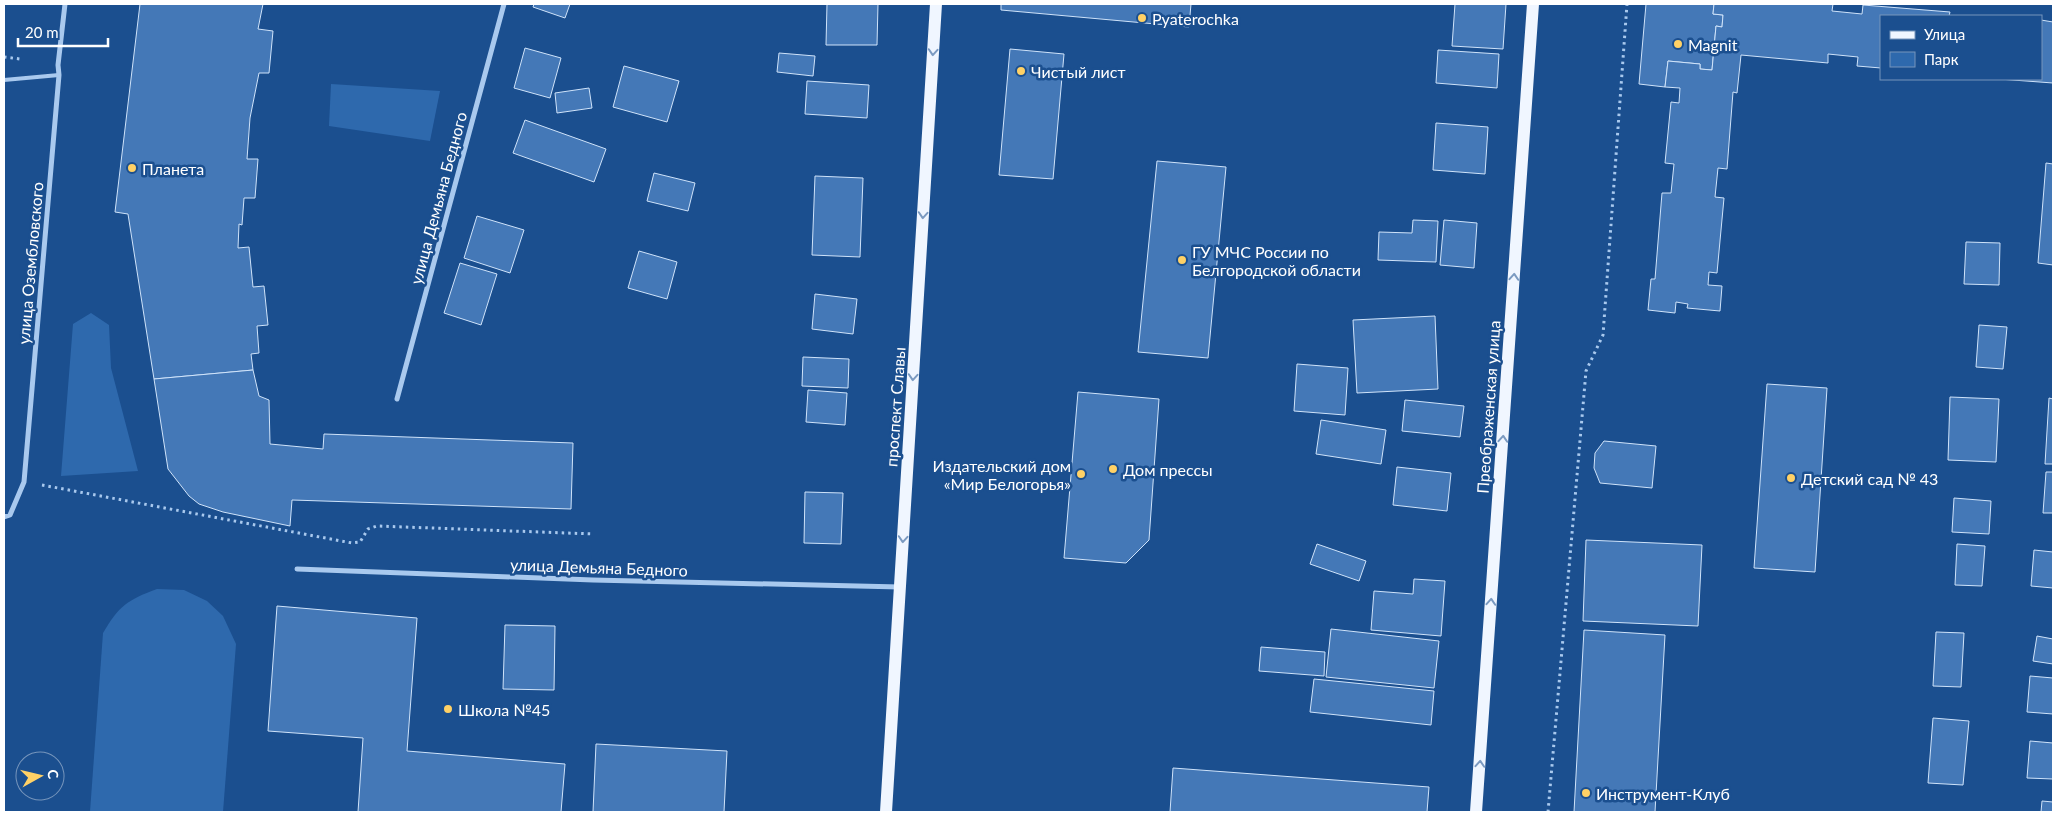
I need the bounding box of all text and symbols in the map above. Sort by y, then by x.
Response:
place label: Pyaterochka [1152,9,1239,28]
marker: Pyaterochka [1136,12,1148,24]
scale bar [18,15,108,47]
legend [1880,15,2042,80]
text: 20 m [25,23,59,41]
text: Улица [1924,25,1965,43]
place label: Magnit [1688,35,1738,54]
marker: Magnit [1672,38,1684,50]
one-way arrow [928,49,939,57]
text: Парк [1924,50,1959,68]
place label: Чистый лист [1031,62,1126,81]
marker: Чистый лист [1015,65,1027,77]
street label: улица Демьяна Бедного [406,110,470,286]
place label: Планета [142,159,204,178]
marker: Планета [126,162,138,174]
street label: улица Озембловского [13,181,47,345]
one-way arrow [918,211,929,219]
place label: ГУ МЧС России по Белгородской области [1192,242,1361,279]
marker: ГУ МЧС России по Белгородской области [1176,254,1188,266]
one-way arrow [1508,273,1519,281]
street label: Преображенская улица [1472,320,1504,494]
street label: проспект Славы [881,346,909,468]
one-way arrow [908,373,919,381]
one-way arrow [1497,435,1508,443]
place label: Издательский дом «Мир Белогорья» [932,456,1071,493]
place label: Дом прессы [1123,460,1213,479]
marker: Дом прессы [1107,463,1119,475]
marker: Издательский дом «Мир Белогорья» [1075,468,1087,480]
place label: Детский сад № 43 [1801,469,1938,488]
marker: Детский сад № 43 [1785,472,1797,484]
one-way arrow [898,535,909,543]
street label: улица Демьяна Бедного [510,554,688,580]
one-way arrow [1485,597,1496,605]
place label: Школа №45 [458,700,550,719]
marker: Школа №45 [442,703,454,715]
north arrow [15,751,65,801]
one-way arrow [1474,759,1485,767]
text: С [44,768,63,781]
place label: Инструмент-Клуб [1596,784,1730,803]
marker: Инструмент-Клуб [1580,787,1592,799]

